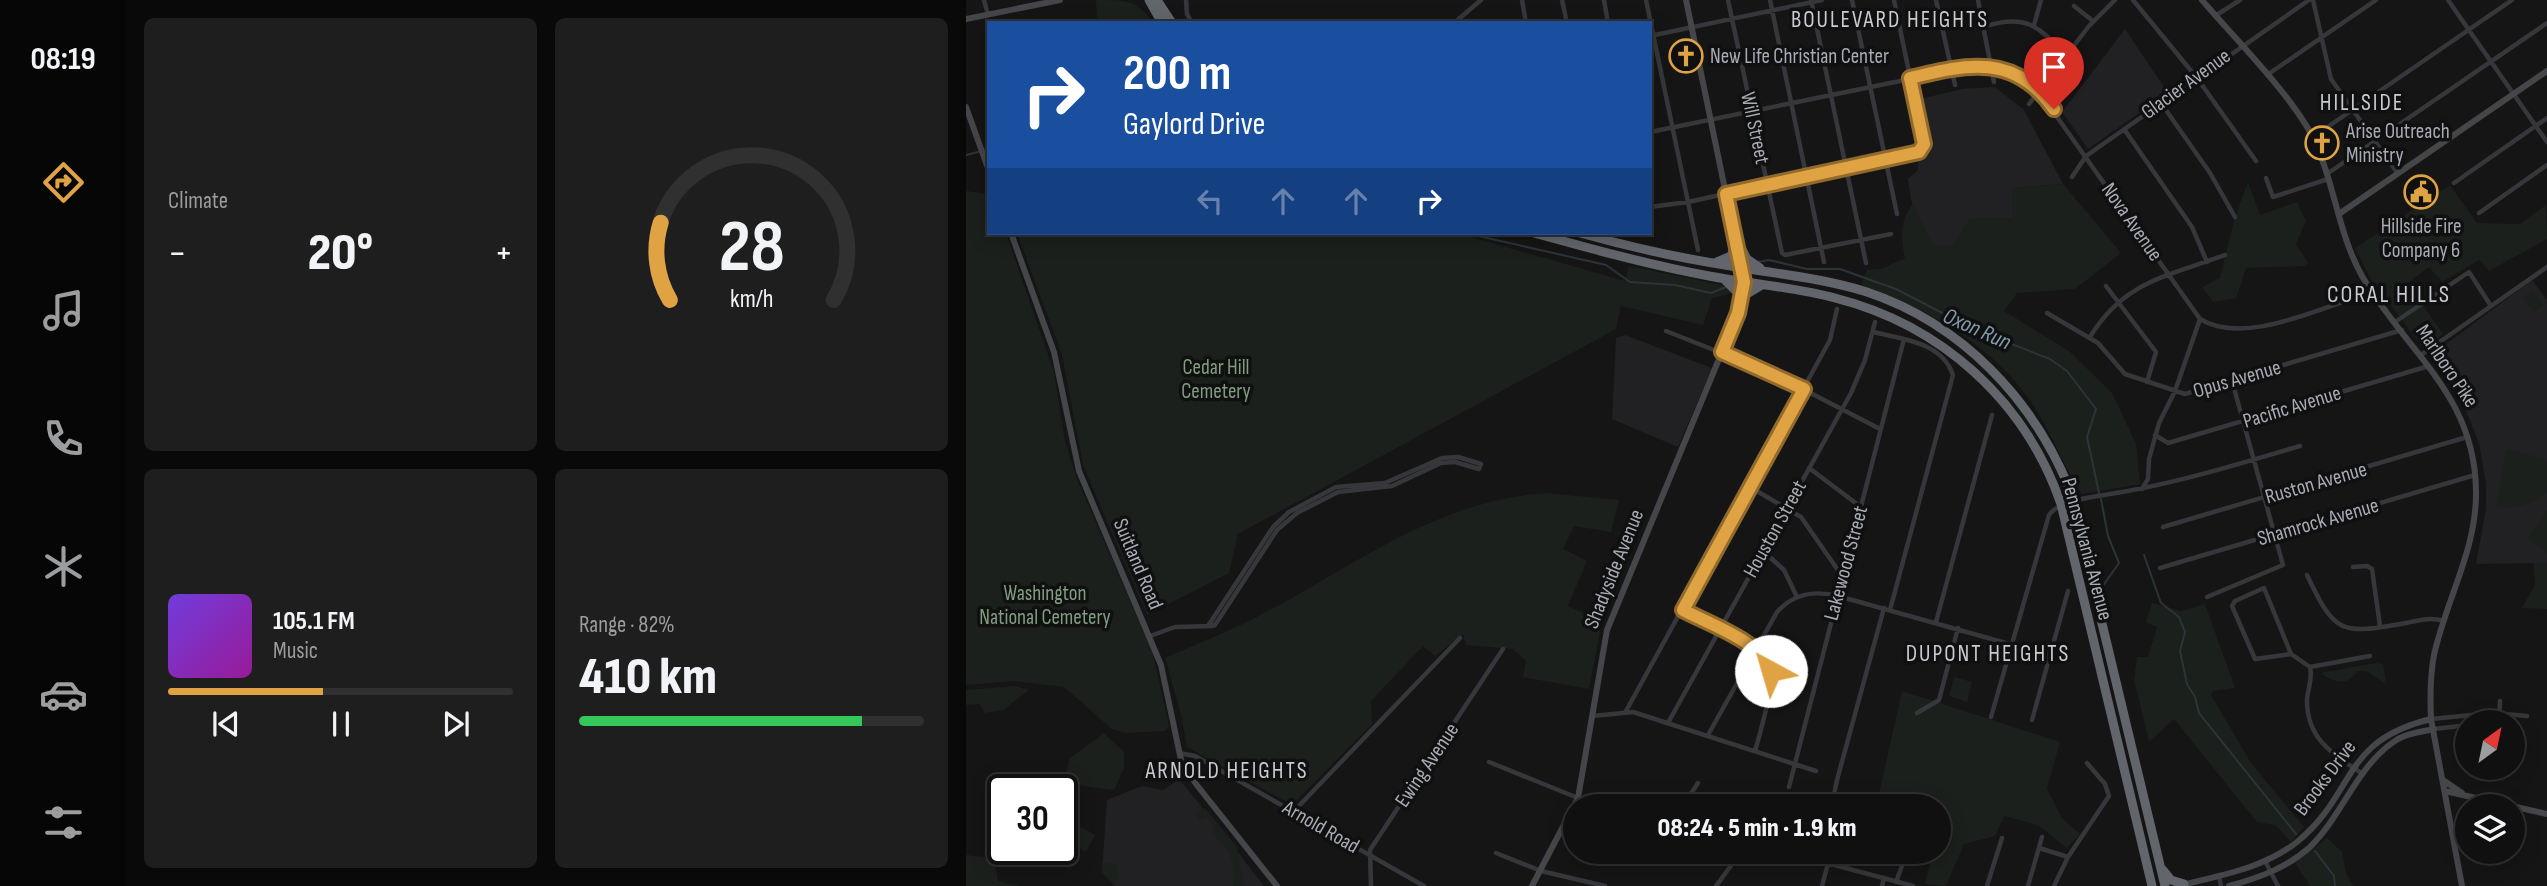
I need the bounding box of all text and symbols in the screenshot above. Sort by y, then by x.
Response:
district label: BOULEVARD HEIGHTS [1791,6,1989,34]
church icon: New Life Christian Center [1667,37,1705,75]
pin [2024,37,2084,109]
text: 08:19 [30,40,96,79]
street label: Glacier Avenue [2137,43,2235,125]
place label: New Life Christian Center [1710,44,1889,69]
text: 200 m [1123,45,1231,104]
icon: arrive [2035,48,2073,86]
icon: right [1008,49,1099,140]
district label: HILLSIDE [2320,89,2404,117]
street label: Will Street [1735,90,1775,166]
text: Gaylord Drive [1123,105,1265,144]
place label: Arise Outreach Ministry [2345,119,2450,168]
church icon: Arise Outreach Ministry [2303,124,2341,162]
icon: directions [39,158,88,207]
public building icon: Hillside Fire Company 6 [2402,173,2440,211]
street label: Nova Avenue [2096,178,2168,266]
icon: left [1191,182,1229,220]
icon: ahead [1264,182,1302,220]
icon: ahead [1337,182,1375,220]
icon: right [1410,182,1448,220]
text: Climate [168,187,228,215]
text: 28 [718,205,785,293]
place label: Hillside Fire Company 6 [2381,214,2461,263]
text: 20° [308,222,373,285]
text: − [168,231,187,276]
text: + [494,231,513,276]
district label: CORAL HILLS [2327,280,2451,309]
text: km/h [730,284,773,315]
icon: music [39,286,88,335]
water label: Oxon Run [1939,302,2016,356]
street label: Marlboro Pike [2410,320,2484,412]
park label: Cedar Hill Cemetery [1181,355,1251,404]
street label: Opus Avenue [2190,355,2284,403]
street label: Pacific Avenue [2240,380,2344,434]
icon: phone [39,414,88,463]
street label: Ruston Avenue [2262,457,2370,509]
street label: Pennsylvania Avenue [2056,475,2118,623]
street label: Houston Street [1738,476,1812,582]
street label: Shamrock Avenue [2254,493,2382,551]
street label: Lakewood Street [1819,503,1873,623]
street label: Shadyside Avenue [1579,506,1649,632]
street label: Suitland Road [1108,515,1168,613]
icon: climate [39,542,88,591]
park label: Washington National Cemetery [979,581,1111,630]
text: 105.1 FM [273,606,355,637]
text: Range · 82% [579,611,675,639]
position arrow [1734,634,1808,708]
text: Music [273,637,318,665]
district label: DUPONT HEIGHTS [1906,640,2070,668]
text: 410 km [579,646,717,709]
icon: car [39,670,88,719]
icon: previous [207,705,245,743]
icon: pause [322,705,360,743]
icon: next [437,705,475,743]
north arrow [2455,710,2525,780]
map controls [2455,710,2525,864]
street label: Ewing Avenue [1390,718,1464,812]
street label: Brooks Drive [2289,735,2361,821]
district label: ARNOLD HEIGHTS [1144,757,1309,785]
speed limit sign: 30 [987,774,1078,865]
button: layers [2455,794,2525,864]
street label: Arnold Road [1277,795,1364,859]
icon: filters [39,798,88,847]
text: 08:24 · 5 min · 1.9 km [1658,813,1856,844]

